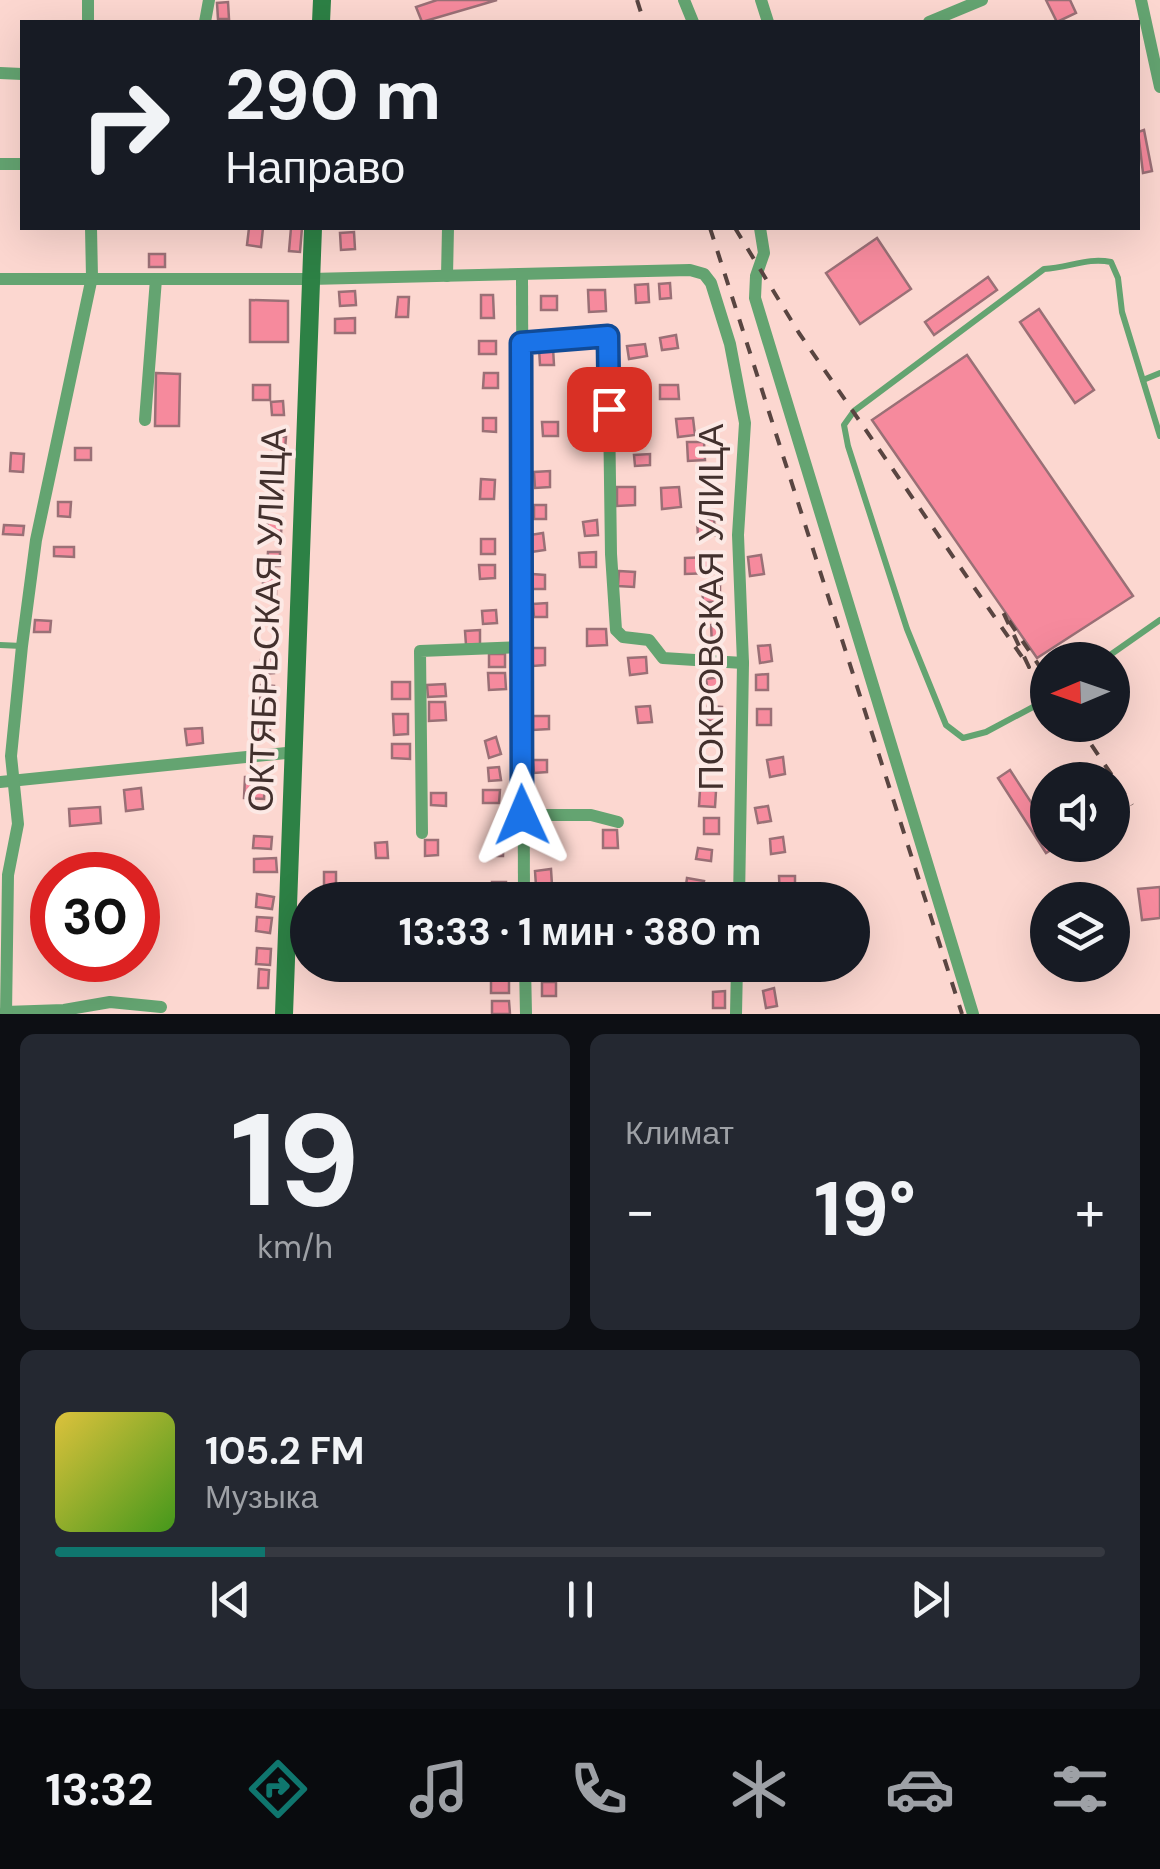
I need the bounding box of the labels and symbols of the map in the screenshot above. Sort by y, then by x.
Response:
pin [567,367,652,452]
street label: ПОКРОВСКАЯ УЛИЦА [688,423,734,790]
street label: ОКТЯБРЬСКАЯ УЛИЦА [237,427,297,813]
north arrow [1030,642,1130,742]
position arrow [470,763,574,867]
speed limit sign: 30 [30,852,160,982]

